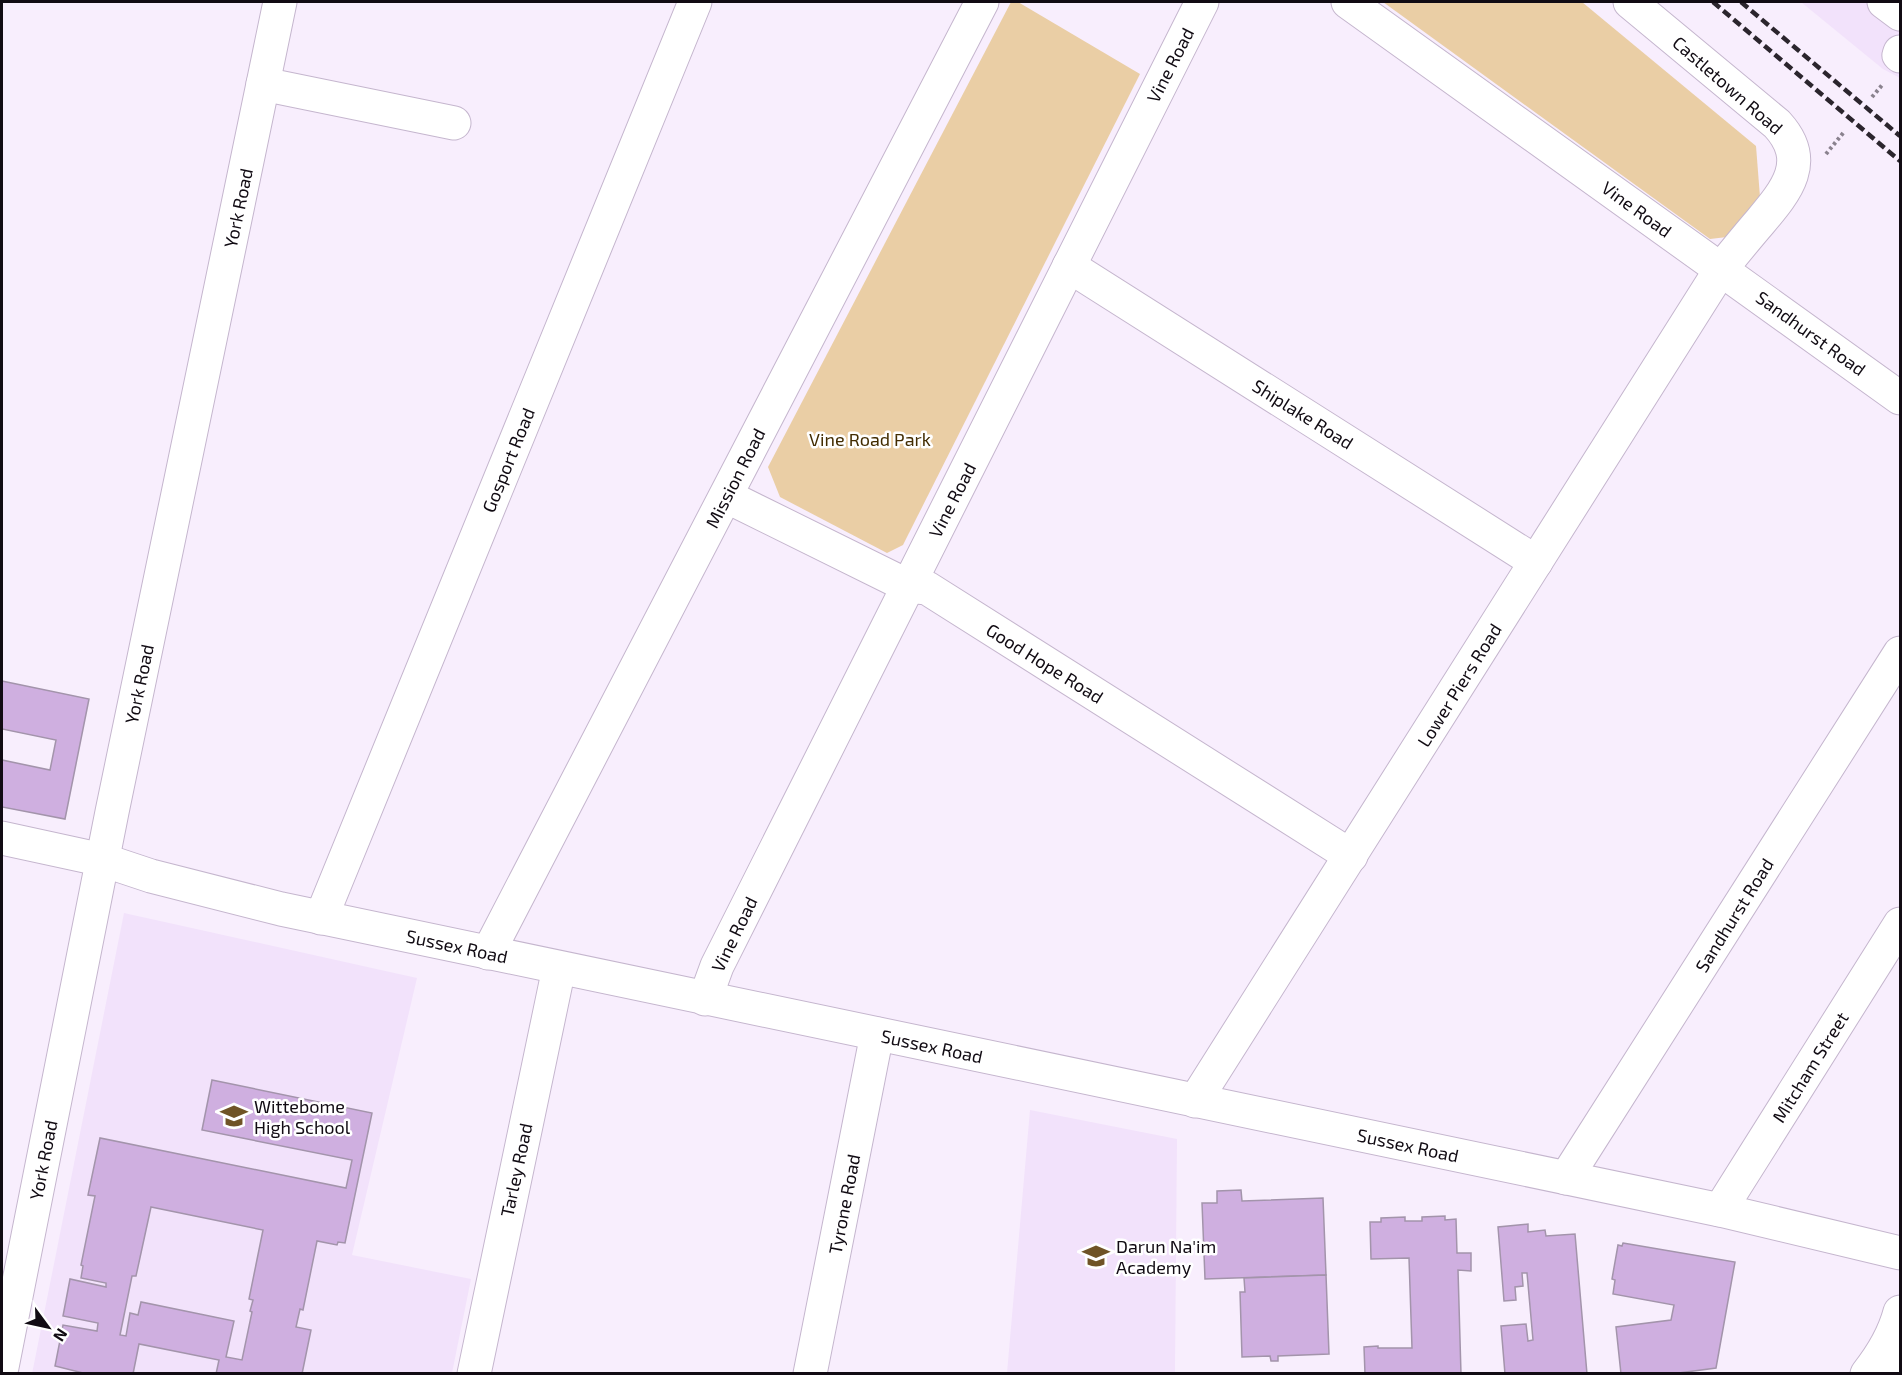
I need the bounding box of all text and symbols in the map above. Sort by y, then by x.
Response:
street label: Vine Road [1142,24,1198,106]
street label: Castletown Road [1668,31,1788,139]
street label: York Road [219,166,257,250]
street label: Vine Road [1598,176,1676,242]
street label: Sandhurst Road [1752,286,1870,380]
street label: Shiplake Road [1249,374,1357,454]
street label: Gosport Road [477,404,539,516]
street label: Mission Road [700,424,770,532]
park label: Vine Road Park [809,428,931,450]
street label: Vine Road [924,459,980,541]
street label: Good Hope Road [982,618,1108,708]
street label: Lower Piers Road [1412,619,1506,751]
street label: York Road [120,642,158,726]
street label: Sandhurst Road [1690,854,1778,976]
street label: Vine Road [706,893,762,975]
street label: Sussex Road [404,925,510,967]
street label: Mitcham Street [1767,1008,1853,1126]
street label: Sussex Road [879,1025,985,1067]
place label: Wittebome High School [254,1095,351,1138]
school or university icon: Wittebome High School [219,1101,249,1131]
street label: York Road [24,1118,62,1202]
street label: Tarley Road [495,1121,537,1219]
street label: Sussex Road [1355,1124,1461,1166]
street label: Tyrone Road [824,1152,864,1256]
place label: Darun Na'im Academy [1116,1235,1216,1278]
school or university icon: Darun Na'im Academy [1081,1241,1111,1271]
north arrow [18,1297,78,1357]
text: N [50,1325,72,1345]

